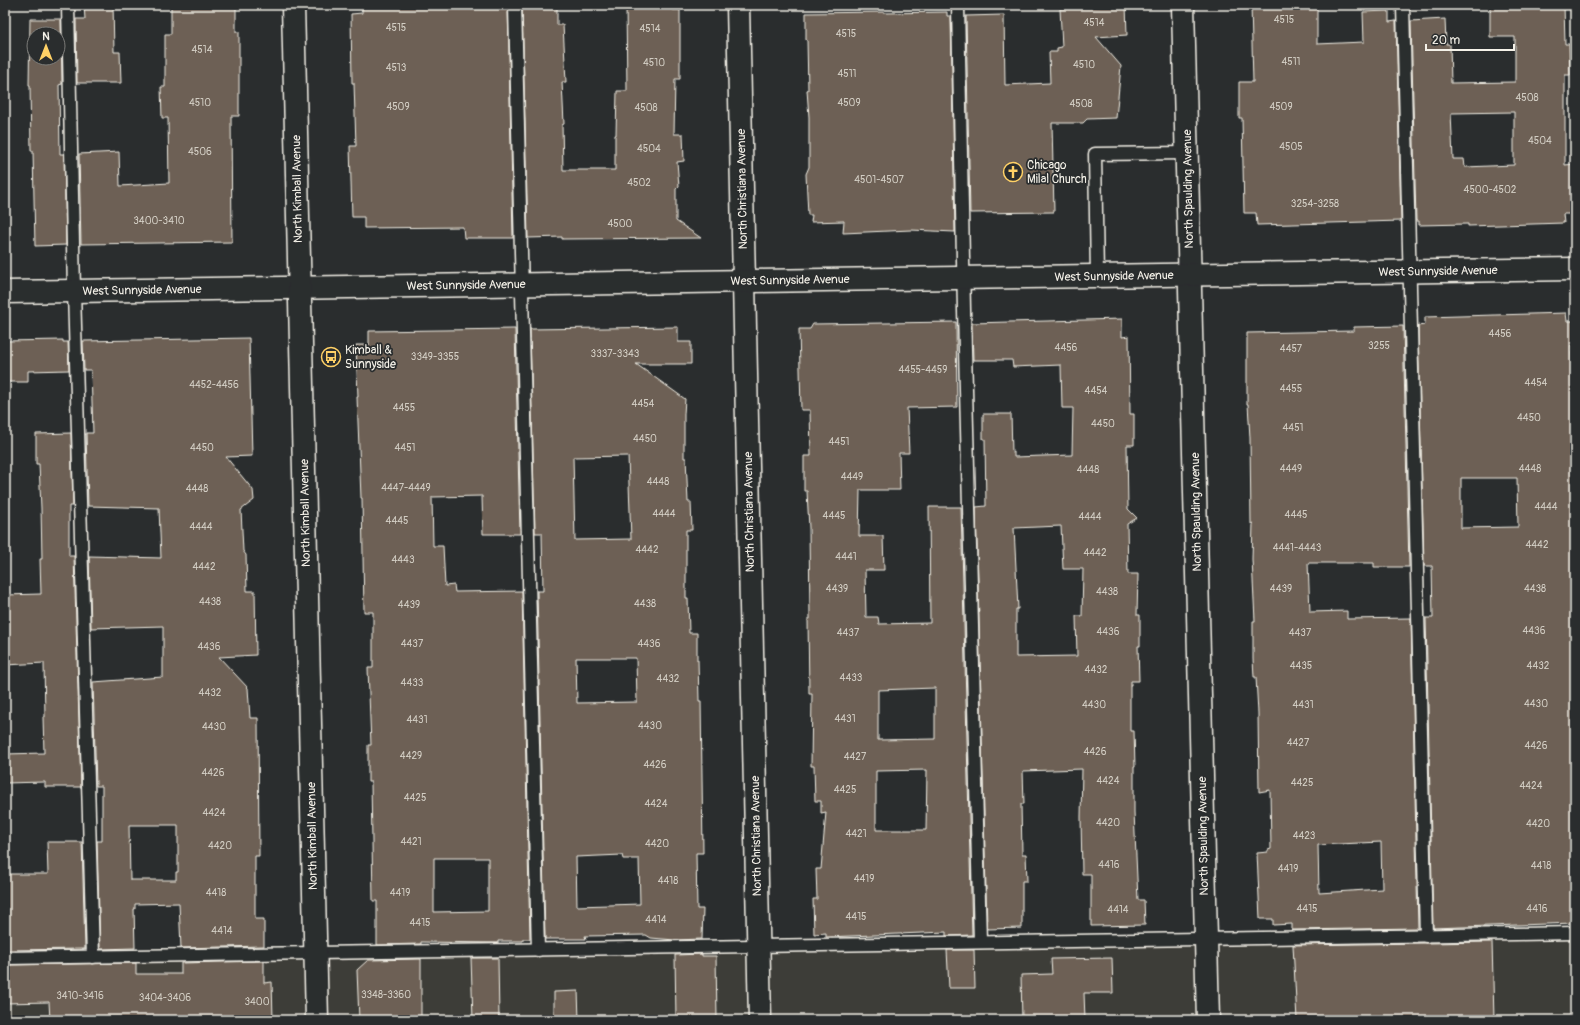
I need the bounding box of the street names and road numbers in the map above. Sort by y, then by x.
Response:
street label: North Christiana Avenue [734,128,751,250]
street label: North Spaulding Avenue [1180,129,1197,249]
street label: North Kimball Avenue [289,135,306,243]
street label: West Sunnyside Avenue [1378,263,1498,280]
street label: West Sunnyside Avenue [1054,268,1174,285]
street label: West Sunnyside Avenue [730,272,850,289]
street label: West Sunnyside Avenue [406,277,526,294]
street label: West Sunnyside Avenue [82,282,202,299]
street label: North Christiana Avenue [741,451,758,573]
street label: North Spaulding Avenue [1188,452,1205,572]
street label: North Kimball Avenue [297,459,314,567]
street label: North Christiana Avenue [748,775,765,897]
street label: North Spaulding Avenue [1195,776,1212,896]
street label: North Kimball Avenue [304,782,321,890]

